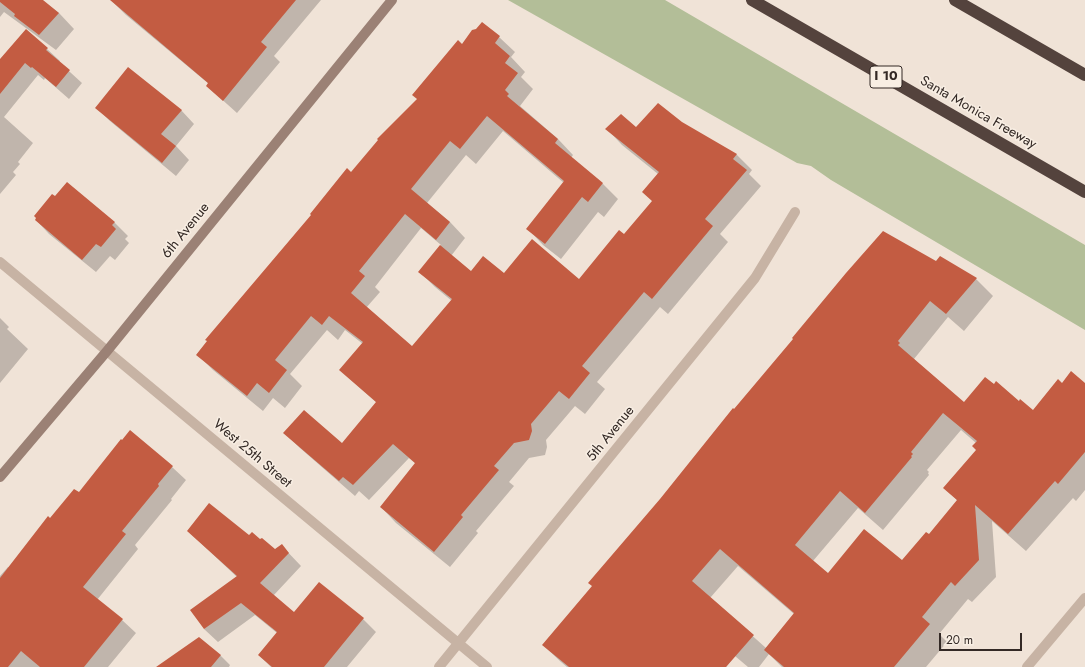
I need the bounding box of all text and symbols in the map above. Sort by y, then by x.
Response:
road number: I 10 [870,66,902,88]
street label: Santa Monica Freeway [917,73,1039,153]
street label: 6th Avenue [159,200,213,262]
street label: 5th Avenue [584,403,638,465]
street label: West 25th Street [209,416,295,492]
scale bar [941,625,1024,651]
text: 20 m [946,631,973,649]

